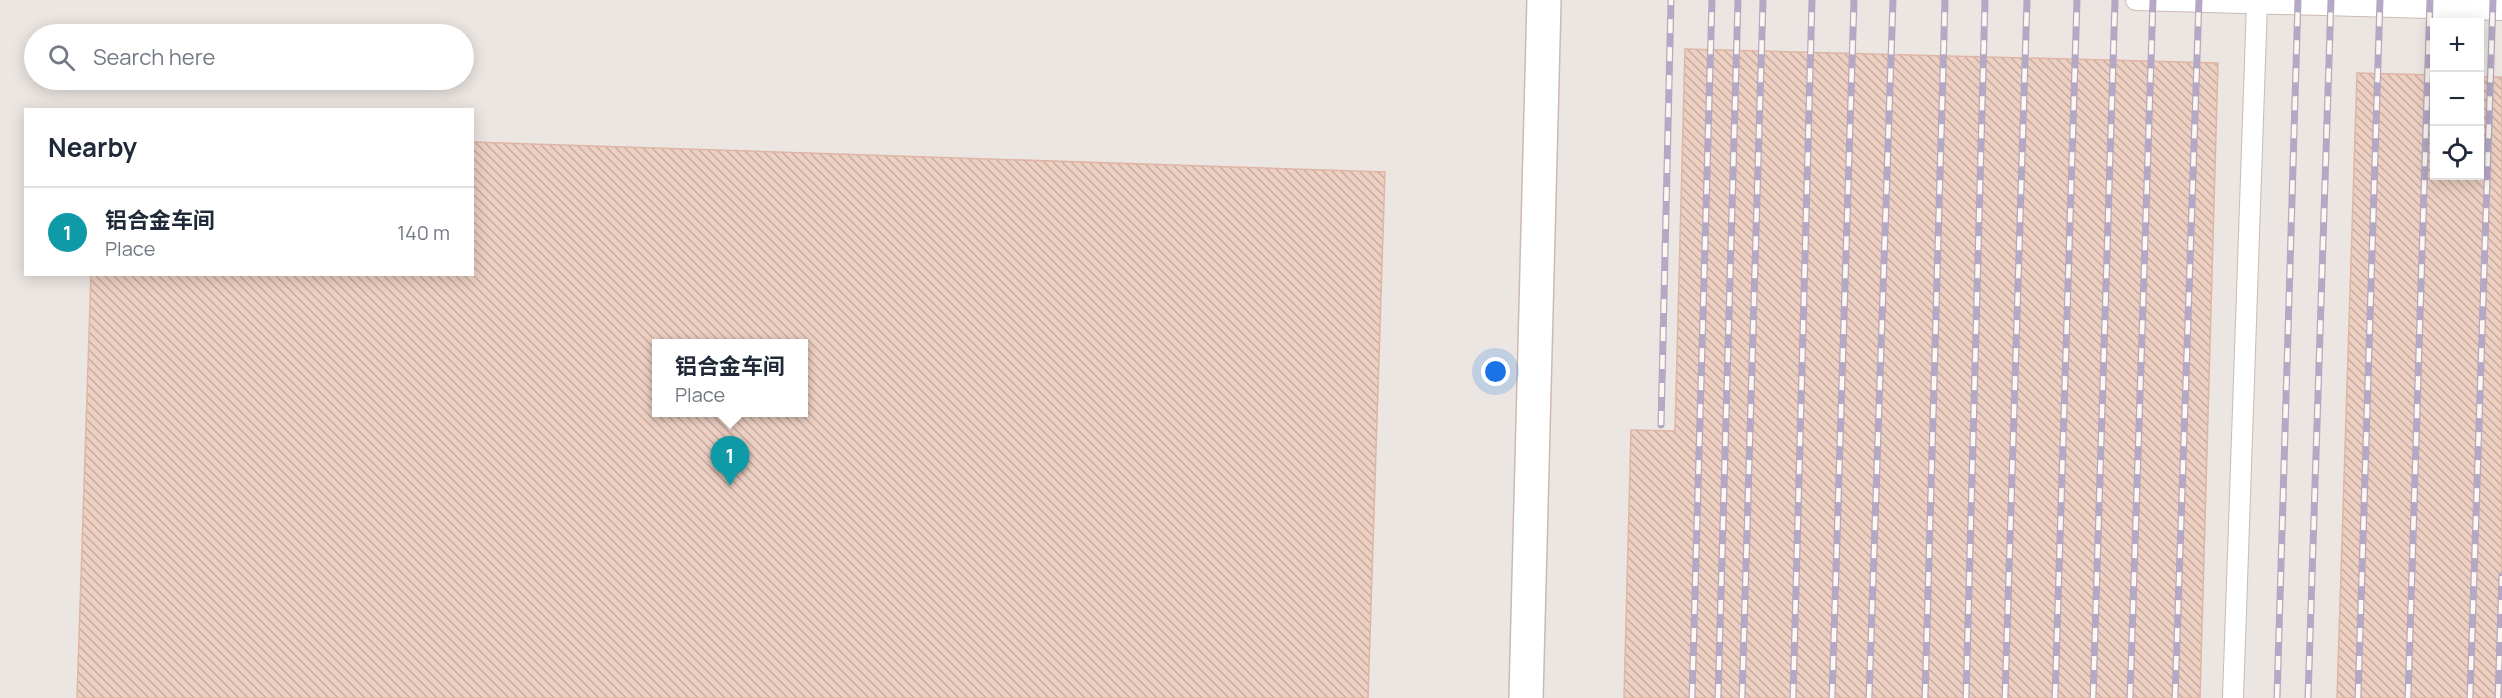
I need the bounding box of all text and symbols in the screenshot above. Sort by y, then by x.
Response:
map controls [2430,18,2484,180]
button: + [2430,18,2484,72]
search box [24,24,474,90]
icon: search [45,41,78,74]
text: Search here [93,42,215,72]
button: − [2430,72,2484,126]
button: locate [2430,126,2484,180]
text: Nearby [48,129,137,165]
text: 铝合金车间 [105,205,215,235]
text: 1 [63,219,72,246]
text: 140 m [397,219,450,246]
text: Place [105,235,155,262]
popup [652,339,808,417]
text: 铝合金车间 [675,351,785,381]
your location [1481,357,1510,386]
text: Place [675,381,725,408]
pin: 1 [710,436,750,486]

